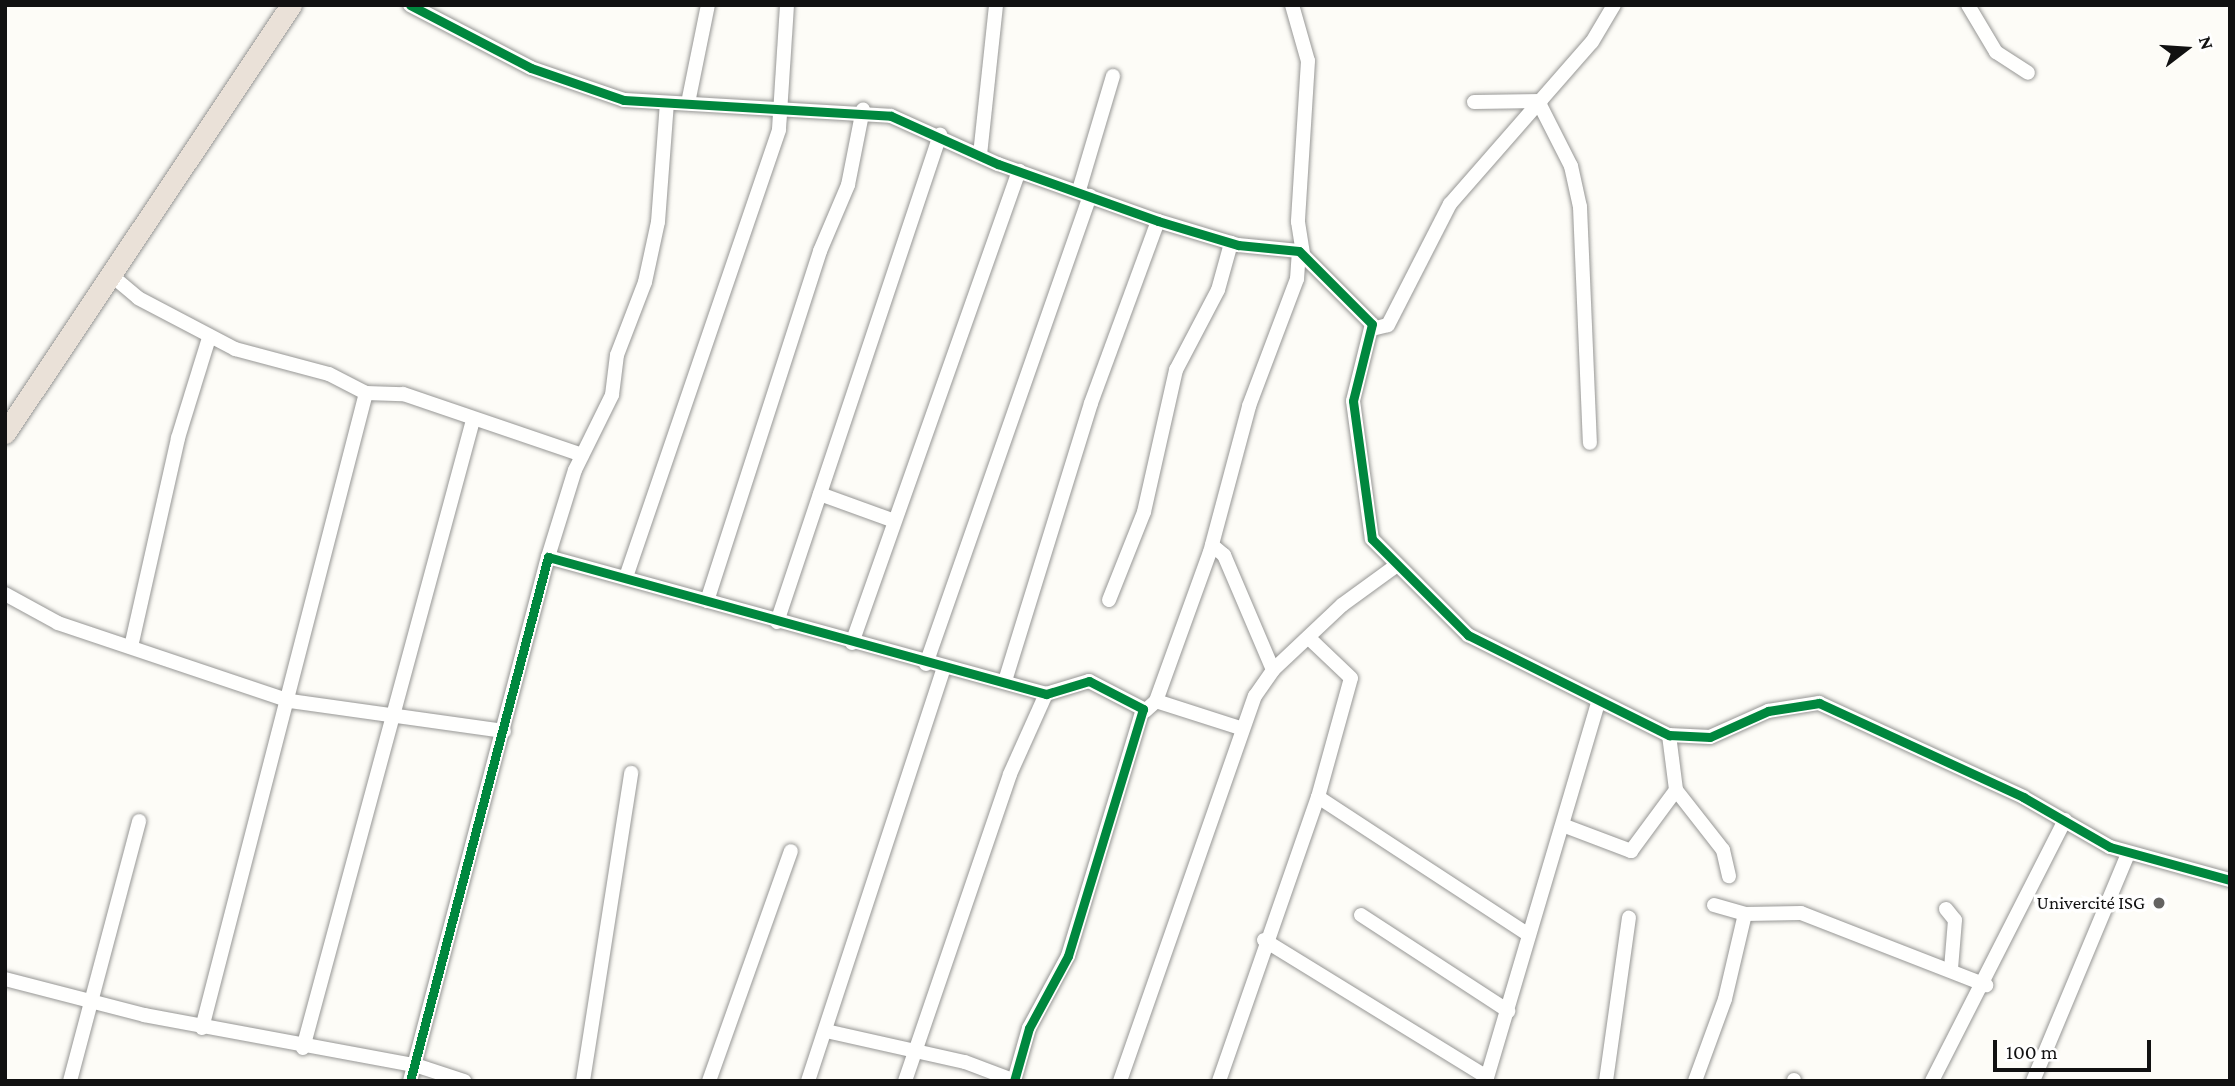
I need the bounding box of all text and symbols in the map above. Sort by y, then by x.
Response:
north arrow [2151,14,2221,84]
text: N [2195,33,2218,52]
place label: Univercité ISG [2037,892,2145,914]
marker: Univercité ISG [2151,895,2167,911]
scale bar [1997,1026,2154,1070]
text: 100 m [2006,1040,2058,1064]

